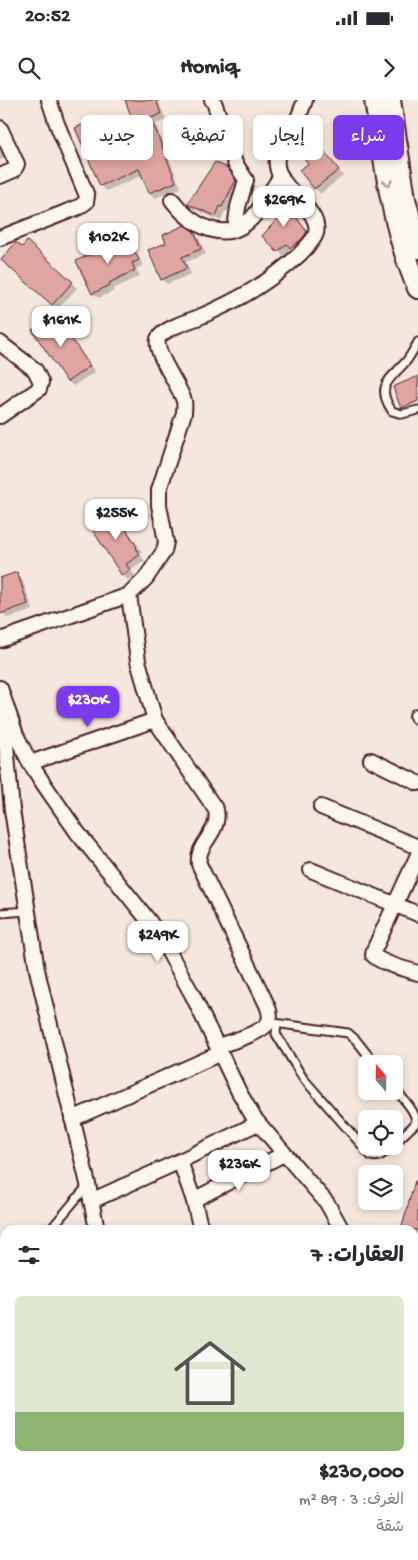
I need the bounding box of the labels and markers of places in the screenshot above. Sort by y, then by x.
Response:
pin: $269K [249,186,319,228]
pin: $102K [73,222,143,265]
pin: $161K [26,306,96,348]
pin: $255K [81,498,151,541]
pin: $230K [53,686,123,728]
pin: $249K [123,920,193,963]
pin: $236K [204,1150,274,1192]

